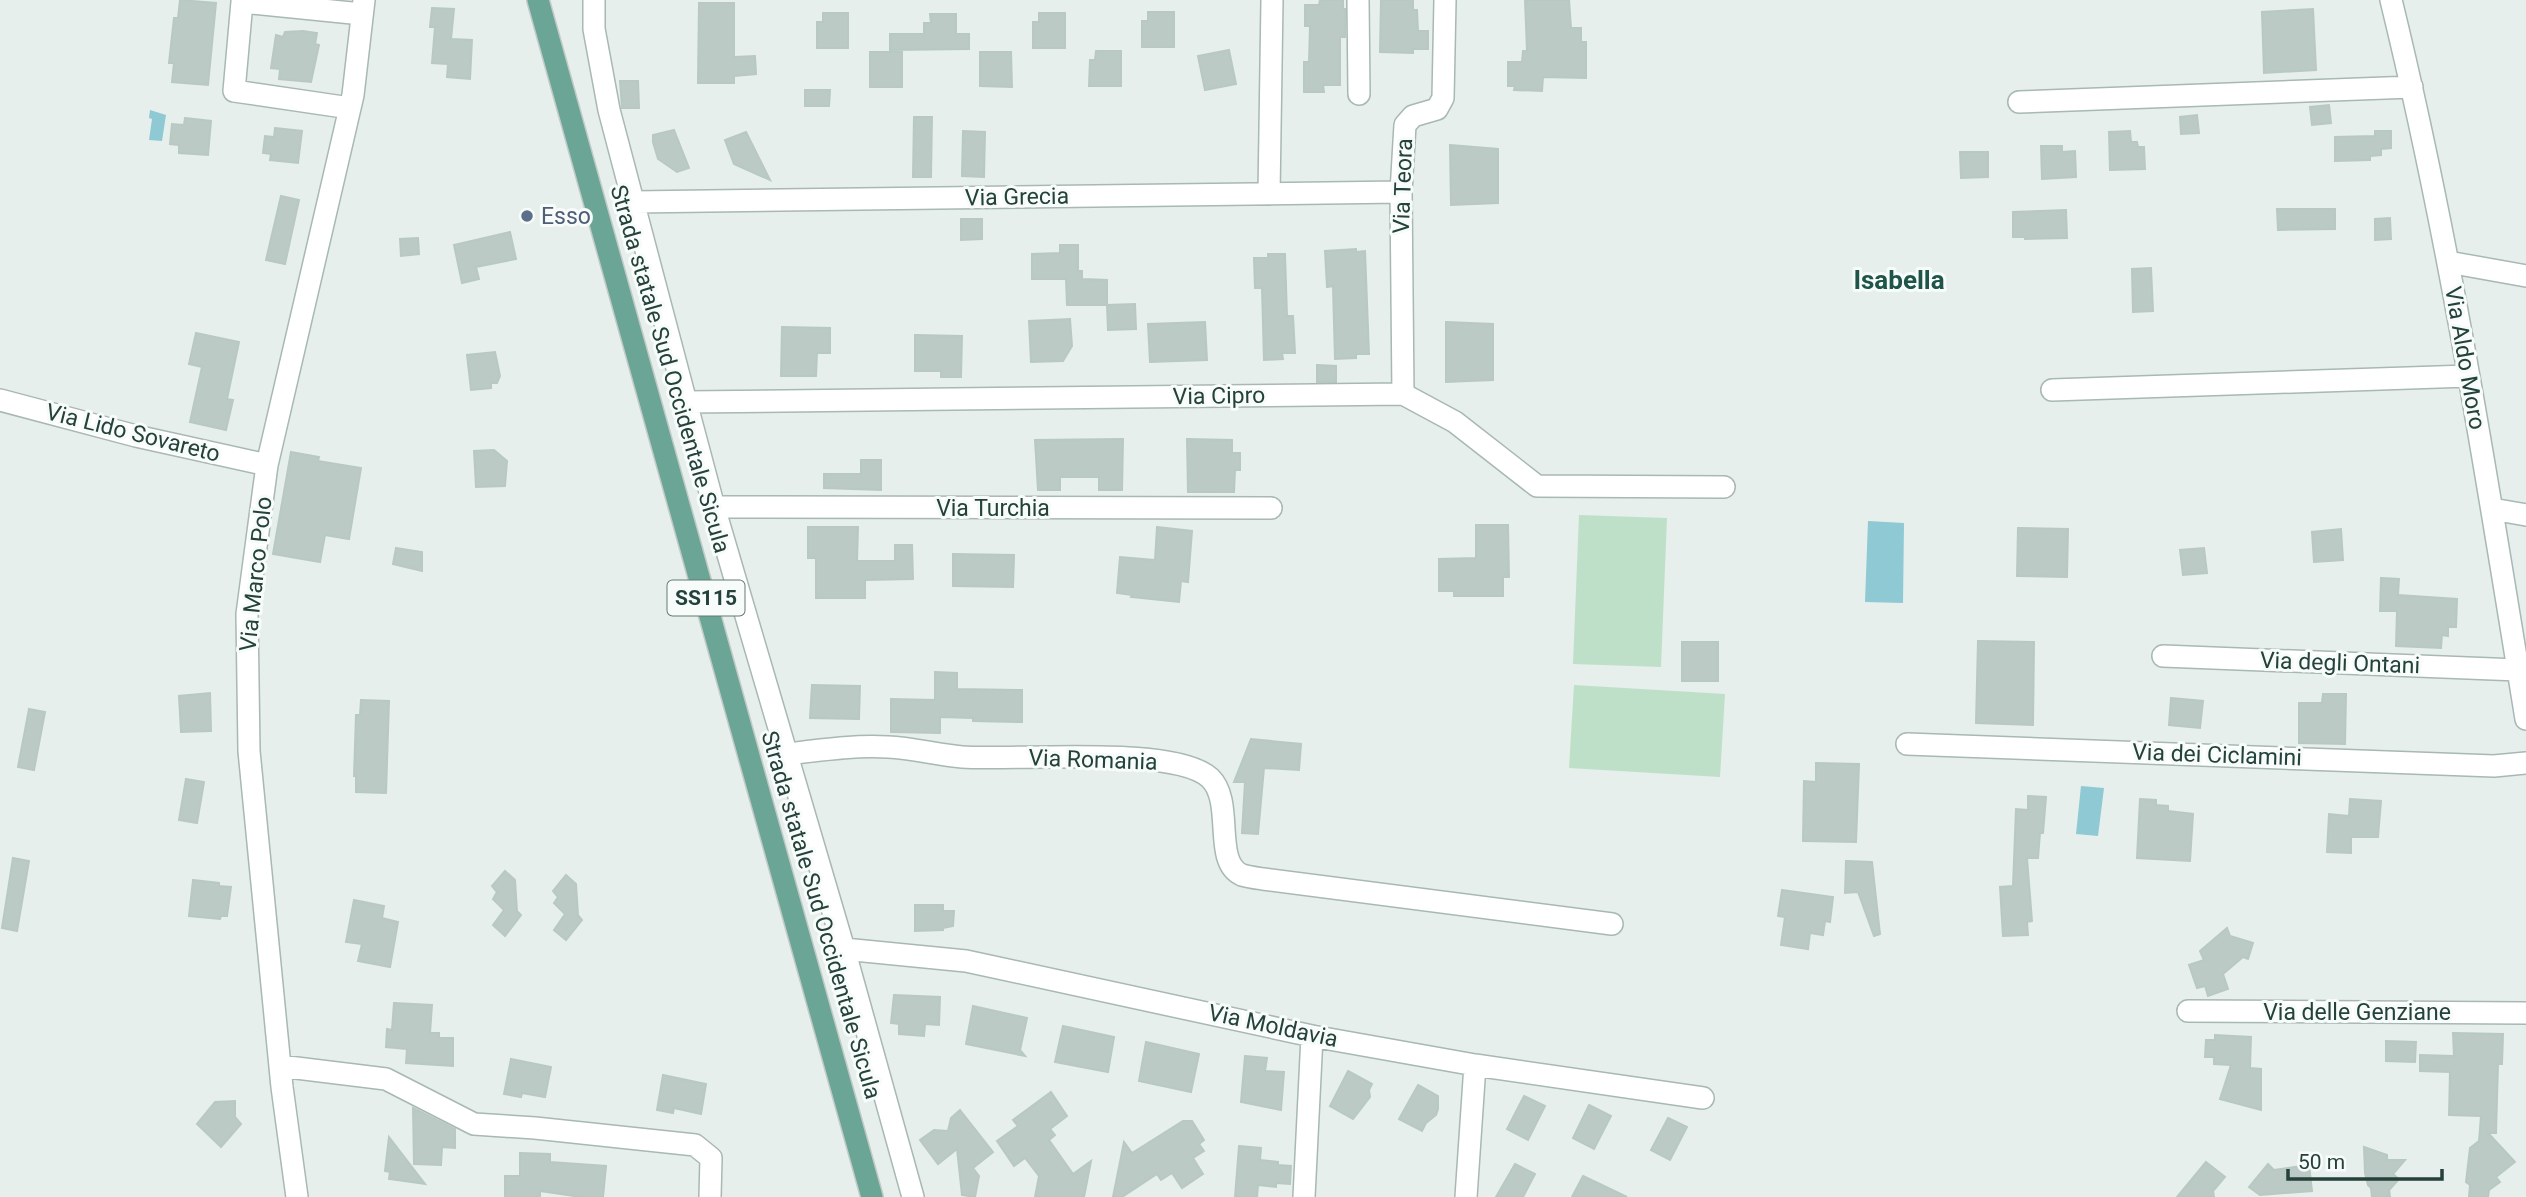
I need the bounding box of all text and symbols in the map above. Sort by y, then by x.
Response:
street label: Via Teora [1388,138,1418,234]
street label: Strada statale Sud Occidentale Sicula [604,182,736,556]
street label: Via Grecia [965,183,1069,211]
place label: Esso [541,203,591,230]
marker: Esso [519,208,535,224]
district label: Isabella [1853,265,1945,295]
street label: Via Aldo Moro [2439,284,2491,432]
street label: Via Cipro [1172,382,1266,410]
street label: Via Lido Sovareto [43,398,223,468]
street label: Via Marco Polo [234,495,278,653]
street label: Via Turchia [936,495,1050,522]
road number: SS115 [668,580,744,616]
street label: Via degli Ontani [2259,647,2421,679]
street label: Strada statale Sud Occidentale Sicula [755,728,887,1102]
street label: Via dei Ciclamini [2132,739,2302,771]
street label: Via Romania [1028,744,1158,776]
street label: Via Moldavia [1206,999,1340,1053]
street label: Via delle Genziane [2263,999,2451,1026]
scale bar [2288,1138,2442,1182]
text: 50 m [2298,1150,2345,1174]

